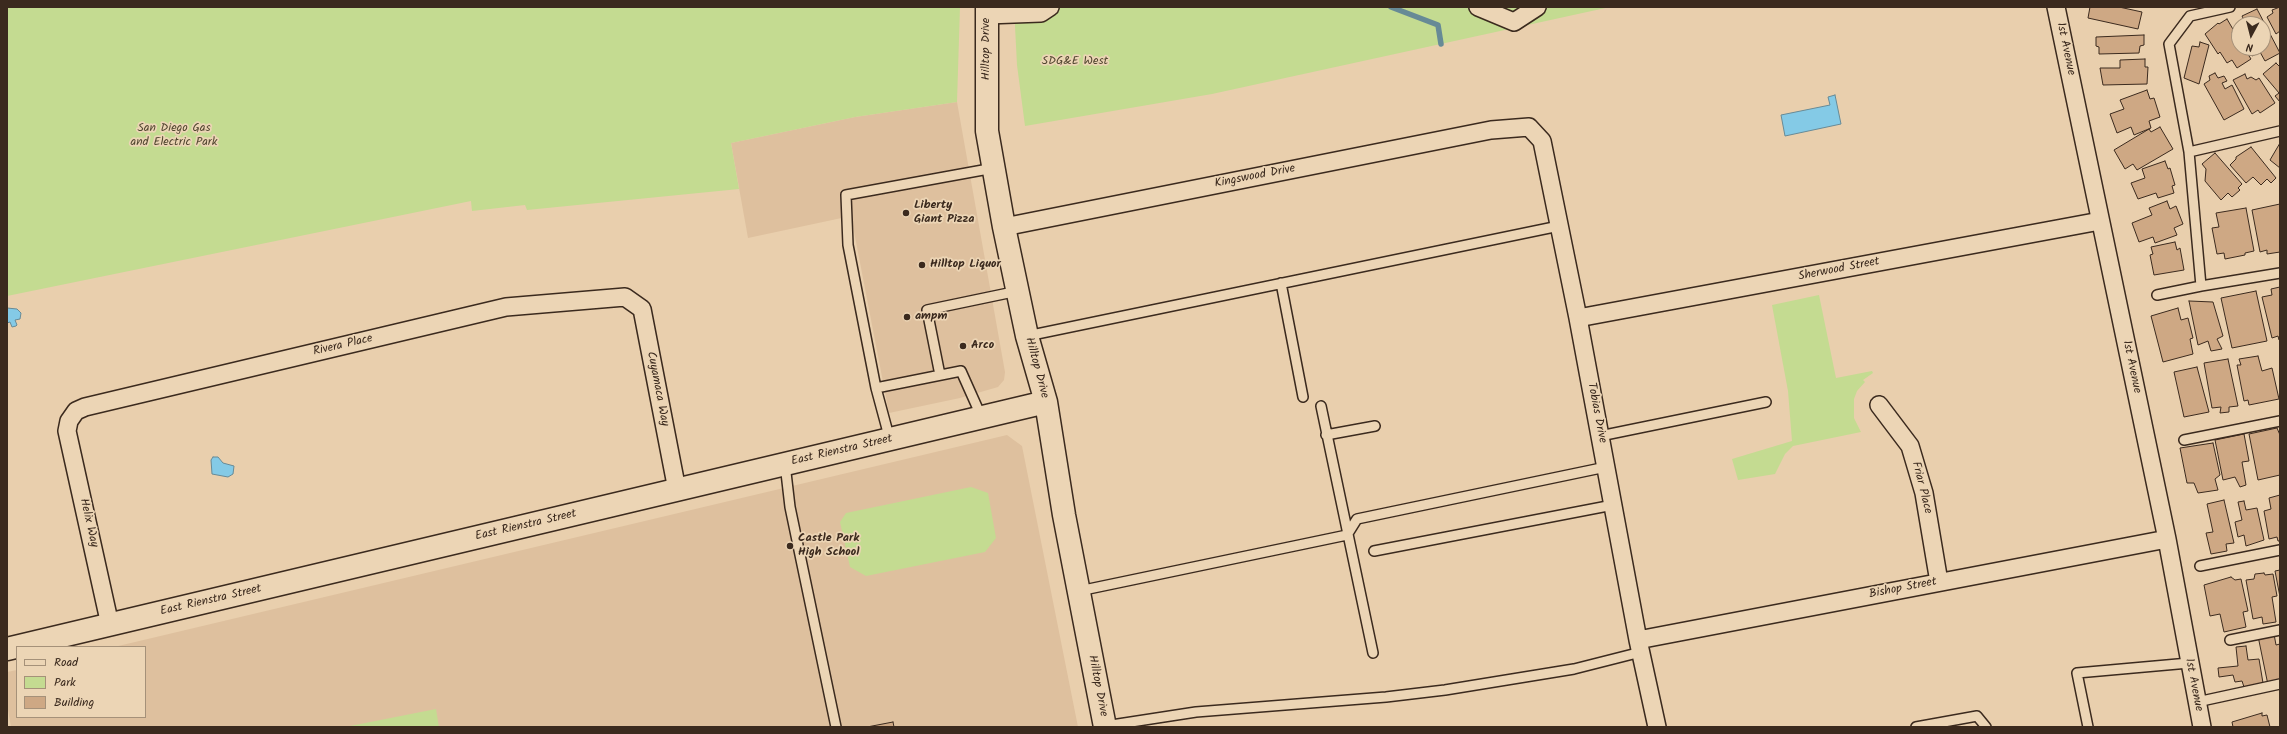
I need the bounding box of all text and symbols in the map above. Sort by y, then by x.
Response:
north arrow [2231,16,2271,56]
street label: Hilltop Drive [980,18,994,80]
street label: 1st Avenue [2052,21,2078,77]
text: N [2245,38,2254,56]
park label: SDG&E West [1042,55,1108,69]
park label: San Diego Gas and Electric Park [131,122,217,150]
street label: Kingswood Drive [1213,162,1297,192]
place label: Liberty Giant Pizza [914,199,974,227]
marker: Liberty Giant Pizza [901,208,911,218]
street label: Sherwood Street [1797,255,1881,285]
place label: Hilltop Liquor [930,258,1001,272]
marker: Hilltop Liquor [917,260,927,270]
place label: ampm [915,310,947,324]
marker: ampm [902,312,912,322]
street label: Rivera Place [312,332,374,360]
street label: Hilltop Drive [1021,336,1051,400]
place label: Arco [971,339,994,353]
street label: 1st Avenue [2118,339,2144,395]
marker: Arco [958,341,968,351]
street label: Cuyamaca Way [643,350,671,428]
street label: Tobias Drive [1583,381,1609,445]
street label: East Rienstra Street [790,432,894,470]
street label: Friar Place [1908,460,1934,516]
street label: Helix Way [75,497,101,549]
street label: East Rienstra Street [474,507,578,545]
place label: Castle Park High School [798,532,859,560]
marker: Castle Park High School [785,541,795,551]
street label: Bishop Street [1868,575,1938,603]
street label: East Rienstra Street [159,582,263,620]
legend [16,646,146,718]
text: Road [54,653,78,672]
street label: Hilltop Drive [1084,654,1110,718]
street label: 1st Avenue [2181,657,2205,713]
text: Park [54,673,76,692]
text: Building [54,693,94,712]

